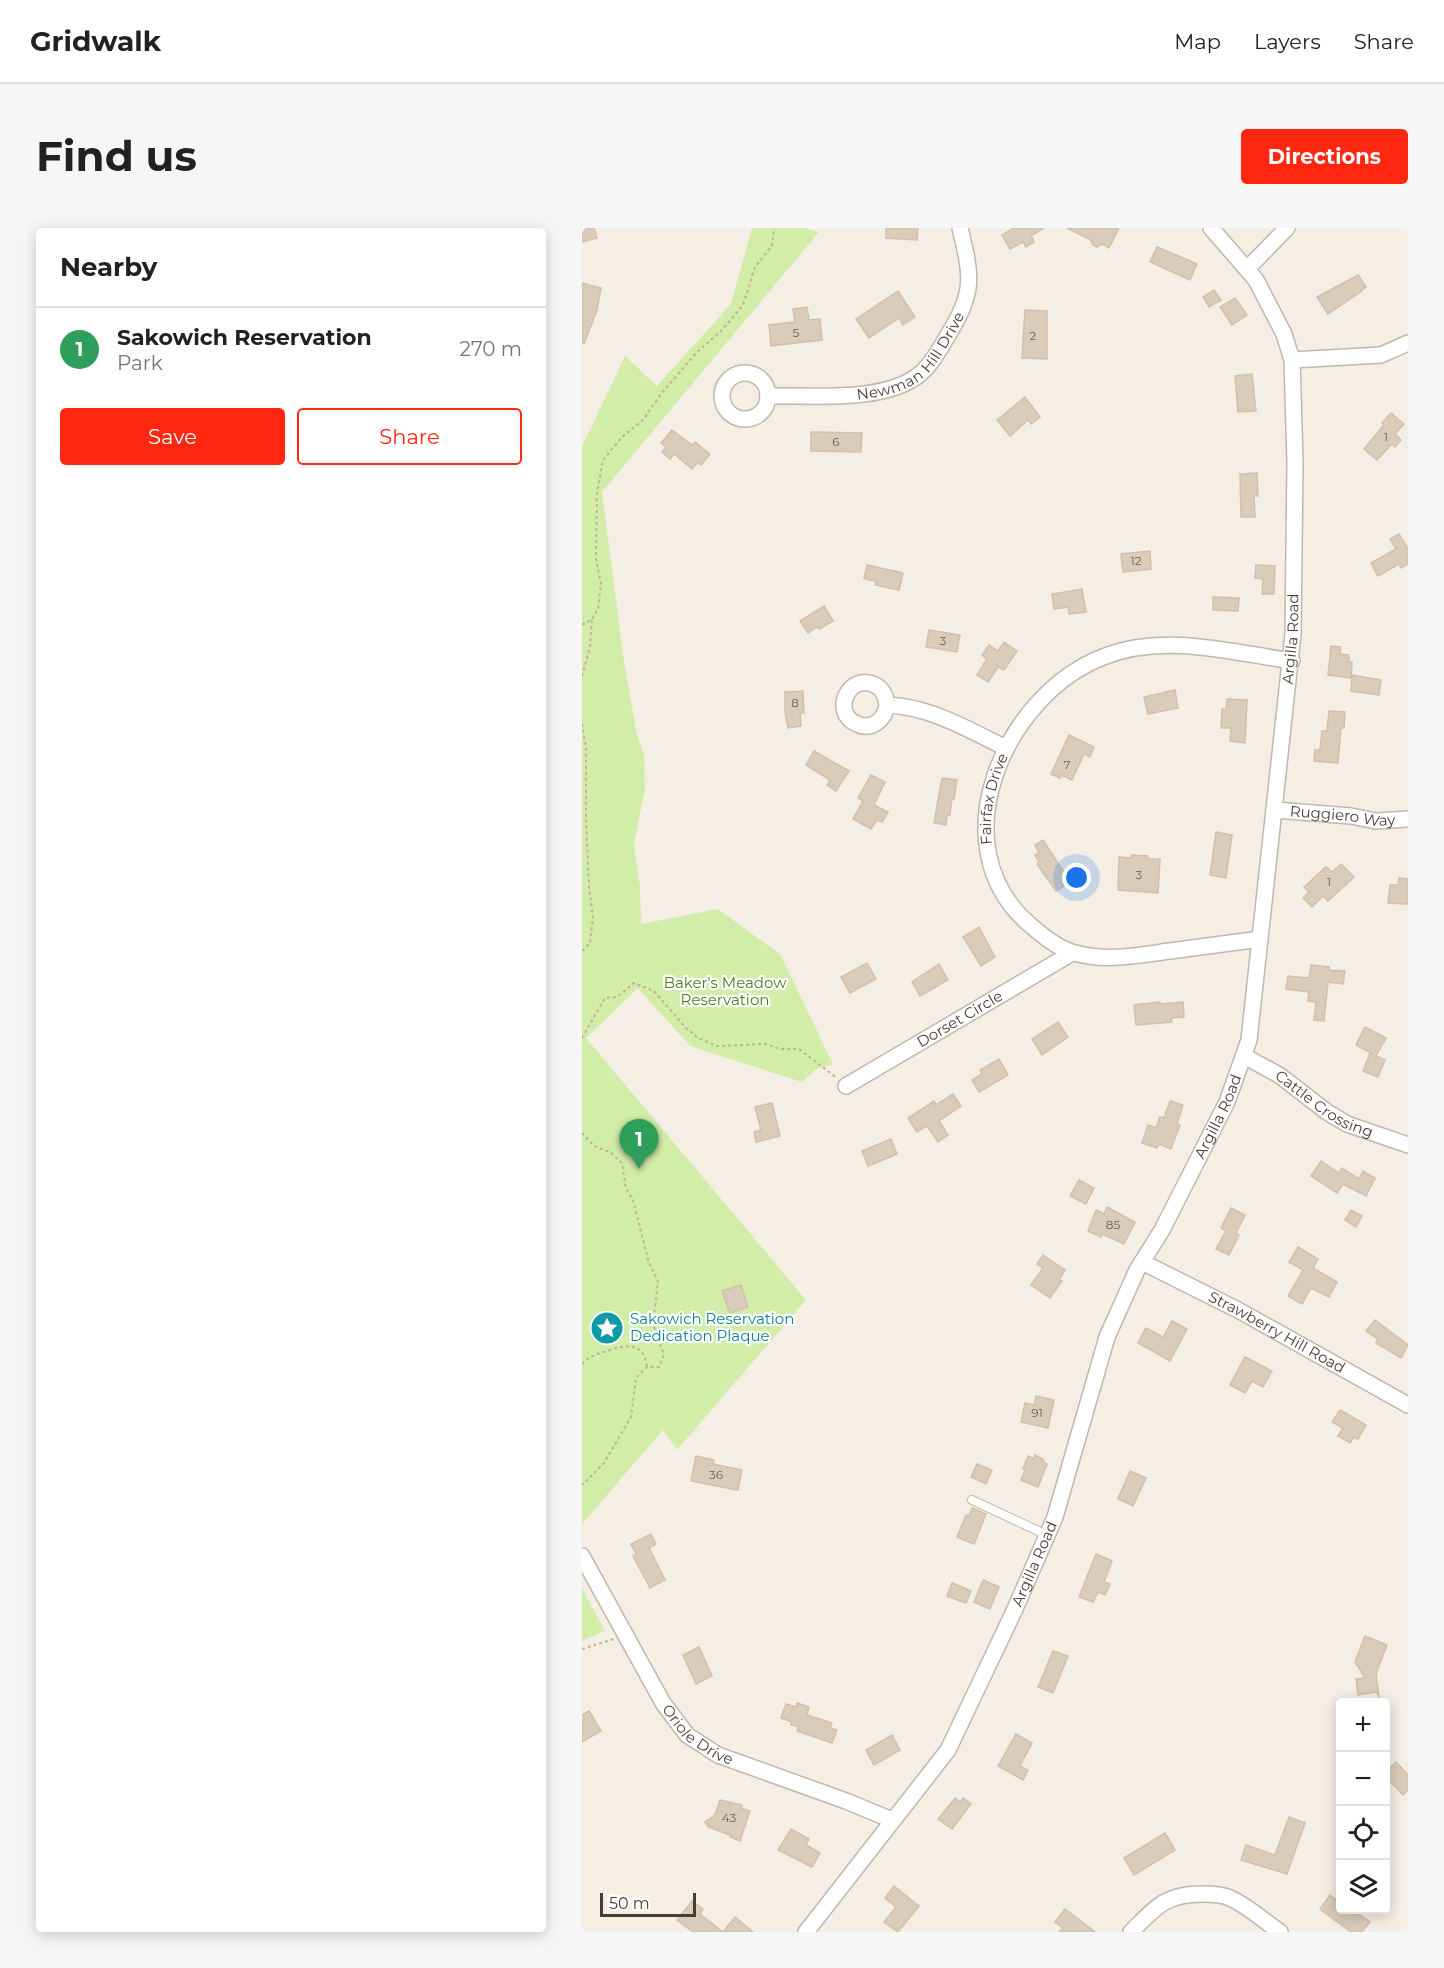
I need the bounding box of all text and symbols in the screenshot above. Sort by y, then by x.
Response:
text: Gridwalk [30,24,161,58]
text: Map [1174,29,1221,54]
text: Layers [1254,29,1321,54]
text: Share [1354,29,1414,54]
button: Directions [1241,129,1408,184]
text: Find us [36,130,197,182]
text: Nearby [60,251,157,283]
street label: Newman Hill Drive [855,309,968,404]
text: Sakowich Reservation [117,324,372,351]
house number: 5 [793,325,800,340]
house number: 2 [1030,328,1037,343]
text: 1 [76,337,83,361]
text: 270 m [460,337,522,361]
text: Park [117,351,163,375]
button: Save [60,408,285,465]
button: Share [297,408,522,465]
house number: 1 [1384,429,1388,444]
house number: 6 [832,434,840,449]
house number: 12 [1130,553,1142,568]
street label: Argilla Road [1278,593,1302,685]
house number: 3 [940,633,947,648]
house number: 8 [791,695,799,710]
street label: Fairfax Drive [976,750,1012,845]
house number: 7 [1063,757,1071,772]
street label: Ruggiero Way [1289,801,1397,831]
your location [1062,863,1091,892]
house number: 3 [1136,867,1143,882]
house number: 1 [1327,874,1331,889]
park label: Baker's Meadow Reservation [664,973,787,1009]
street label: Dorset Circle [913,986,1006,1051]
street label: Cattle Crossing [1271,1066,1376,1141]
street label: Argilla Road [1190,1072,1245,1162]
pin: 1 [620,1120,658,1169]
house number: 85 [1106,1217,1120,1232]
street label: Strawberry Hill Road [1205,1287,1349,1377]
place label: Sakowich Reservation Dedication Plaque [630,1309,794,1345]
place icon: Sakowich Reservation Dedication Plaque [589,1310,625,1346]
house number: 91 [1031,1405,1043,1420]
house number: 36 [709,1467,723,1482]
street label: Argilla Road [1007,1518,1061,1609]
map controls [1336,1698,1390,1914]
button: + [1336,1698,1390,1752]
street label: Oriole Drive [658,1700,736,1769]
button: − [1336,1752,1390,1806]
button: locate [1336,1806,1390,1860]
house number: 43 [722,1810,736,1825]
button: layers [1336,1860,1390,1914]
scale bar [600,1890,696,1918]
text: 50 m [609,1894,650,1913]

